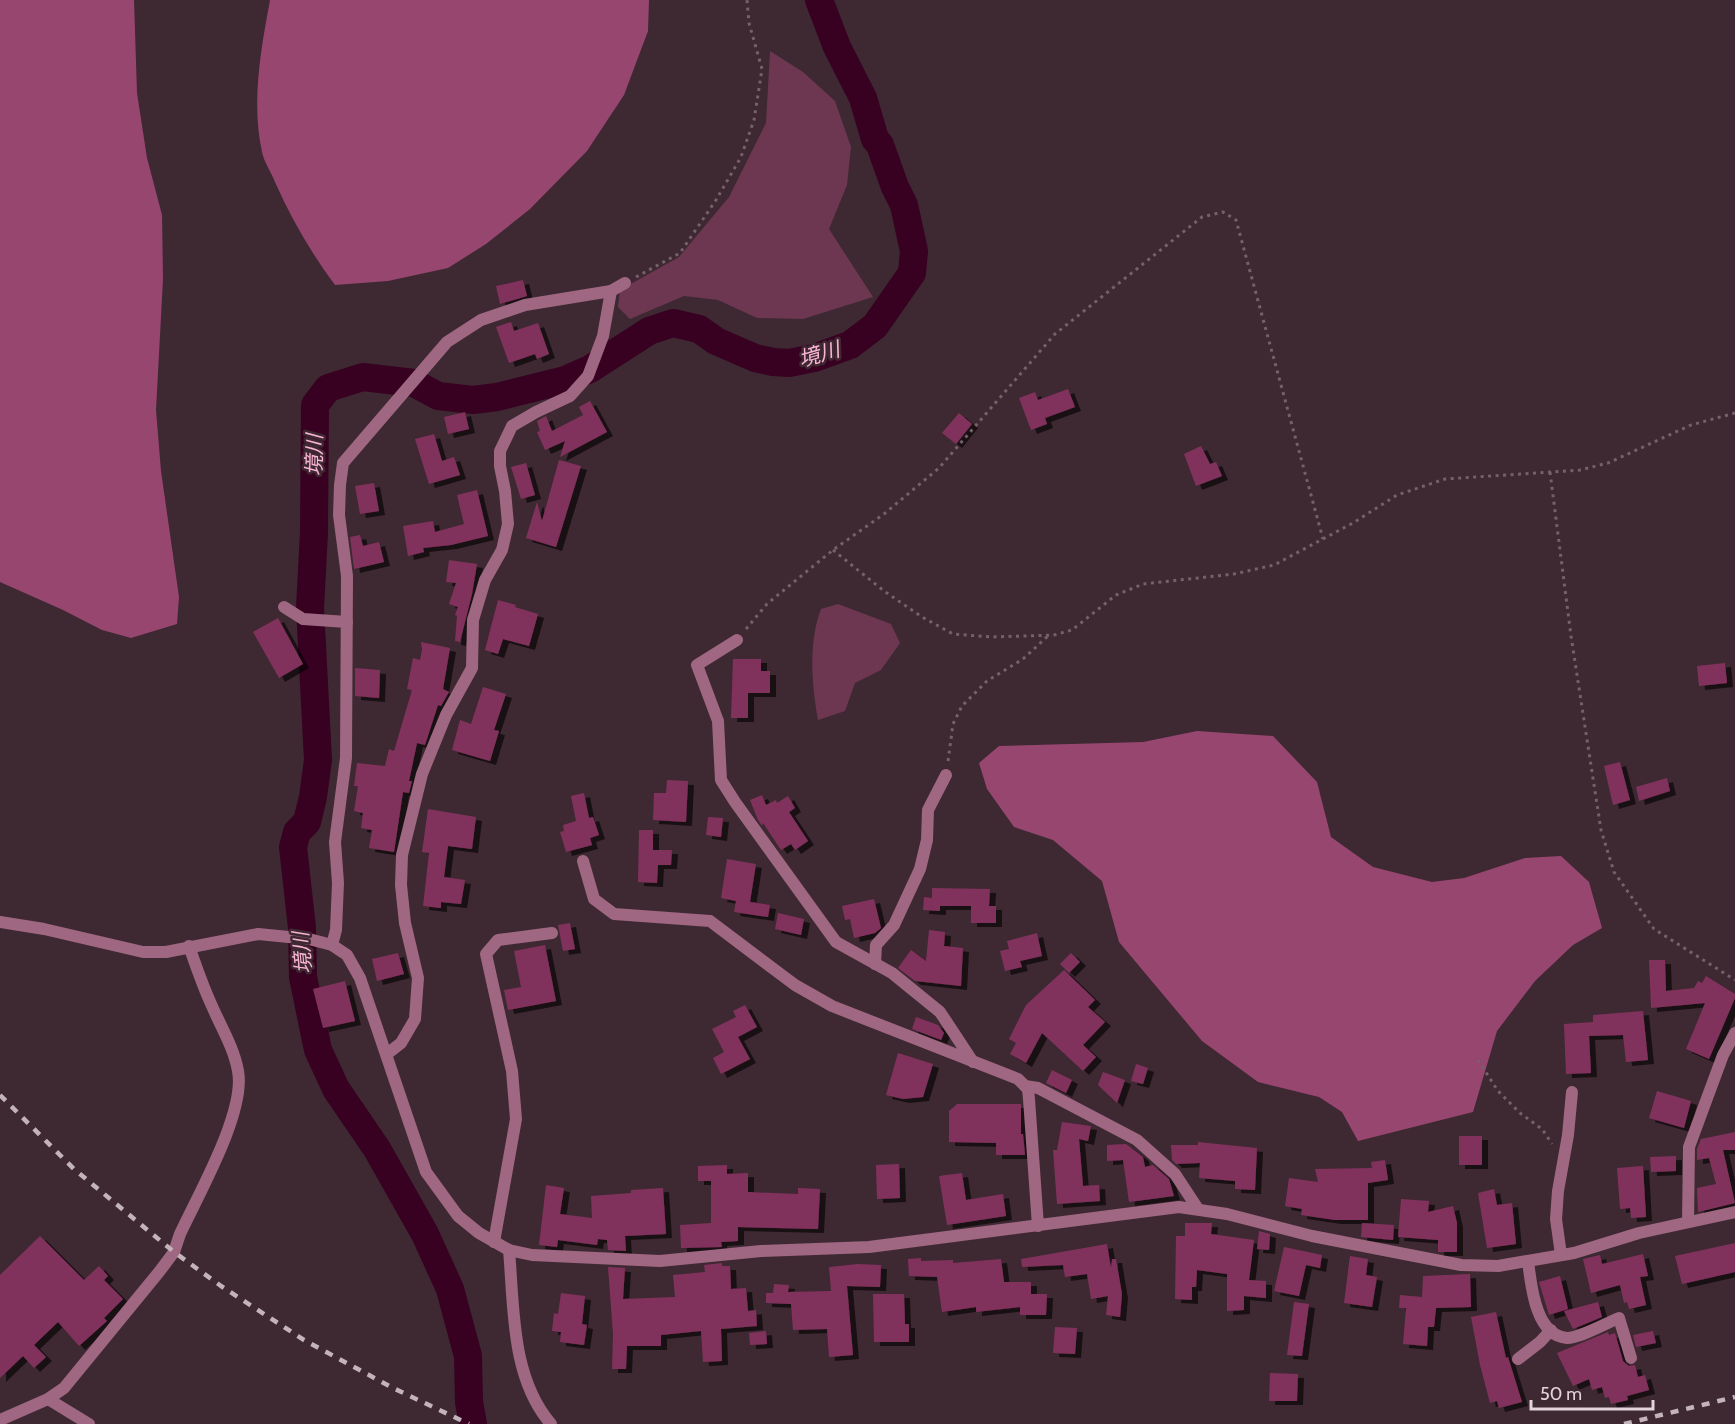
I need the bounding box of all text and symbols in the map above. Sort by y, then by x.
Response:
water label: 境川 [795,336,845,372]
water label: 境川 [301,432,327,476]
water label: 境川 [288,929,316,975]
scale bar [1531,1373,1652,1411]
text: 50 m [1540,1383,1582,1405]

